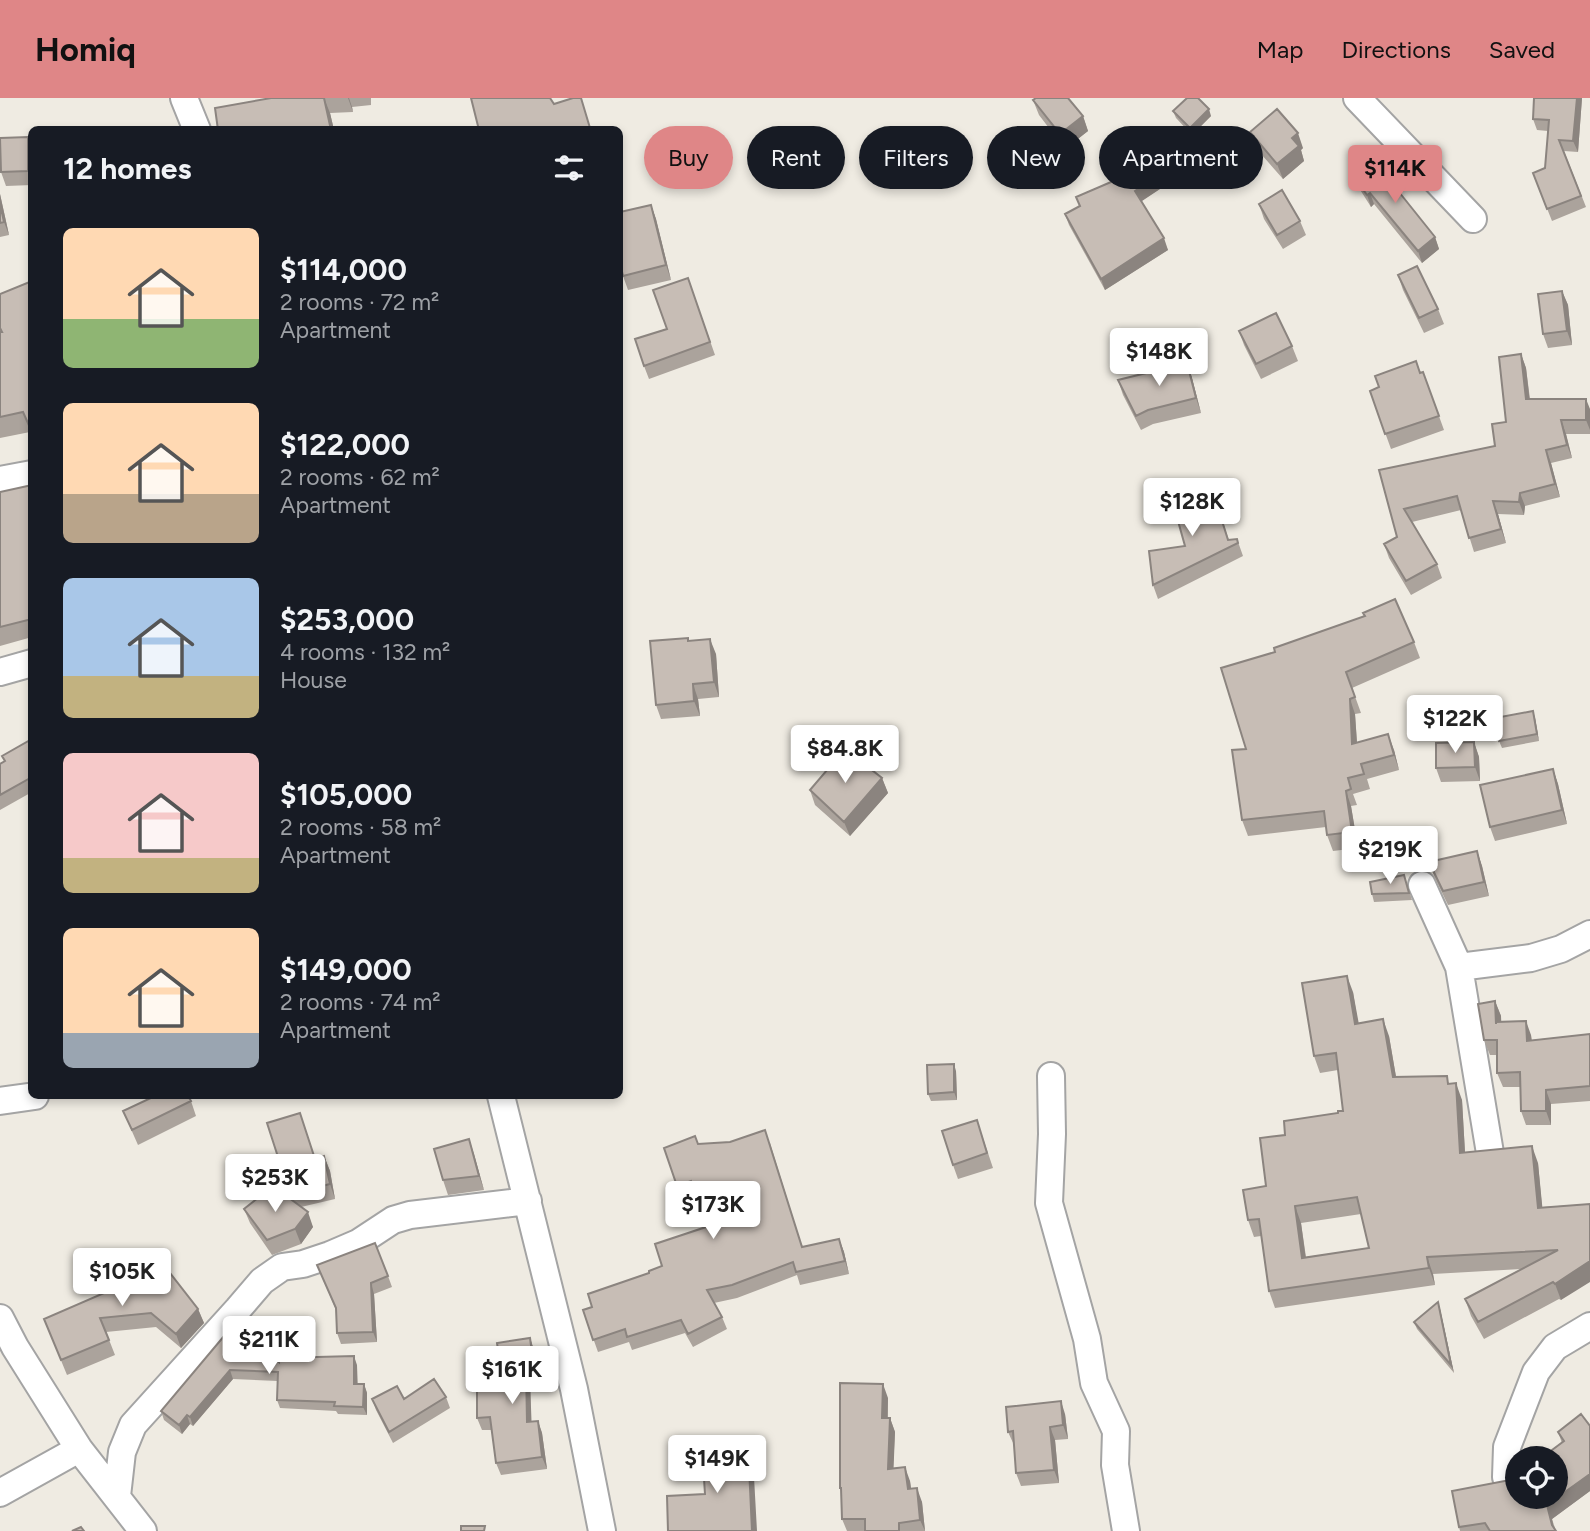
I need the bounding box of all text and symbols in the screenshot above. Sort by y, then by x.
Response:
text: Homiq [35,30,136,69]
text: Map [1257,35,1303,64]
text: Directions [1341,35,1451,64]
text: Saved [1489,35,1555,64]
chip: Buy [644,126,733,189]
chip: Rent [747,126,845,189]
chip: Filters [859,126,973,189]
chip: New [987,126,1085,189]
chip: Apartment [1099,126,1263,189]
pin: $114K [1346,146,1444,205]
icon: filters [550,149,588,187]
text: 12 homes [63,150,191,187]
text: $114K [1364,154,1426,182]
text: $114,000 [280,251,407,288]
icon: home [119,256,203,340]
text: 2 rooms · 72 m² [280,288,439,316]
text: Apartment [280,316,391,344]
pin: $148K [1110,328,1208,388]
text: $148K [1126,337,1192,365]
text: $122,000 [280,426,410,463]
icon: home [119,431,203,515]
text: 2 rooms · 62 m² [280,463,440,491]
pin: $128K [1143,478,1241,538]
text: $128K [1159,487,1225,515]
text: Apartment [280,491,391,519]
text: $253,000 [280,601,414,638]
icon: home [119,606,203,690]
text: 4 rooms · 132 m² [280,638,450,666]
text: House [280,666,347,694]
pin: $122K [1406,696,1504,755]
text: $122K [1423,704,1487,732]
pin: $84.8K [788,726,902,785]
text: $84.8K [807,734,883,762]
text: $105,000 [280,776,412,813]
icon: home [119,781,203,865]
text: 2 rooms · 58 m² [280,813,441,841]
pin: $219K [1341,826,1439,886]
text: $219K [1358,835,1422,863]
text: Apartment [280,841,391,869]
text: $149,000 [280,951,412,988]
icon: home [119,956,203,1040]
text: 2 rooms · 74 m² [280,988,441,1016]
text: Apartment [280,1016,391,1044]
pin: $253K [226,1154,324,1214]
text: $253K [241,1163,309,1191]
pin: $173K [664,1182,762,1241]
text: $173K [681,1190,745,1218]
pin: $105K [73,1248,171,1308]
text: $105K [89,1257,155,1285]
pin: $211K [220,1316,318,1376]
text: $211K [239,1325,299,1353]
pin: $161K [463,1346,561,1406]
text: $161K [482,1355,542,1383]
pin: $149K [668,1436,766,1495]
text: $149K [684,1444,750,1472]
map controls [1505,1446,1568,1509]
button: locate [1505,1446,1568,1509]

